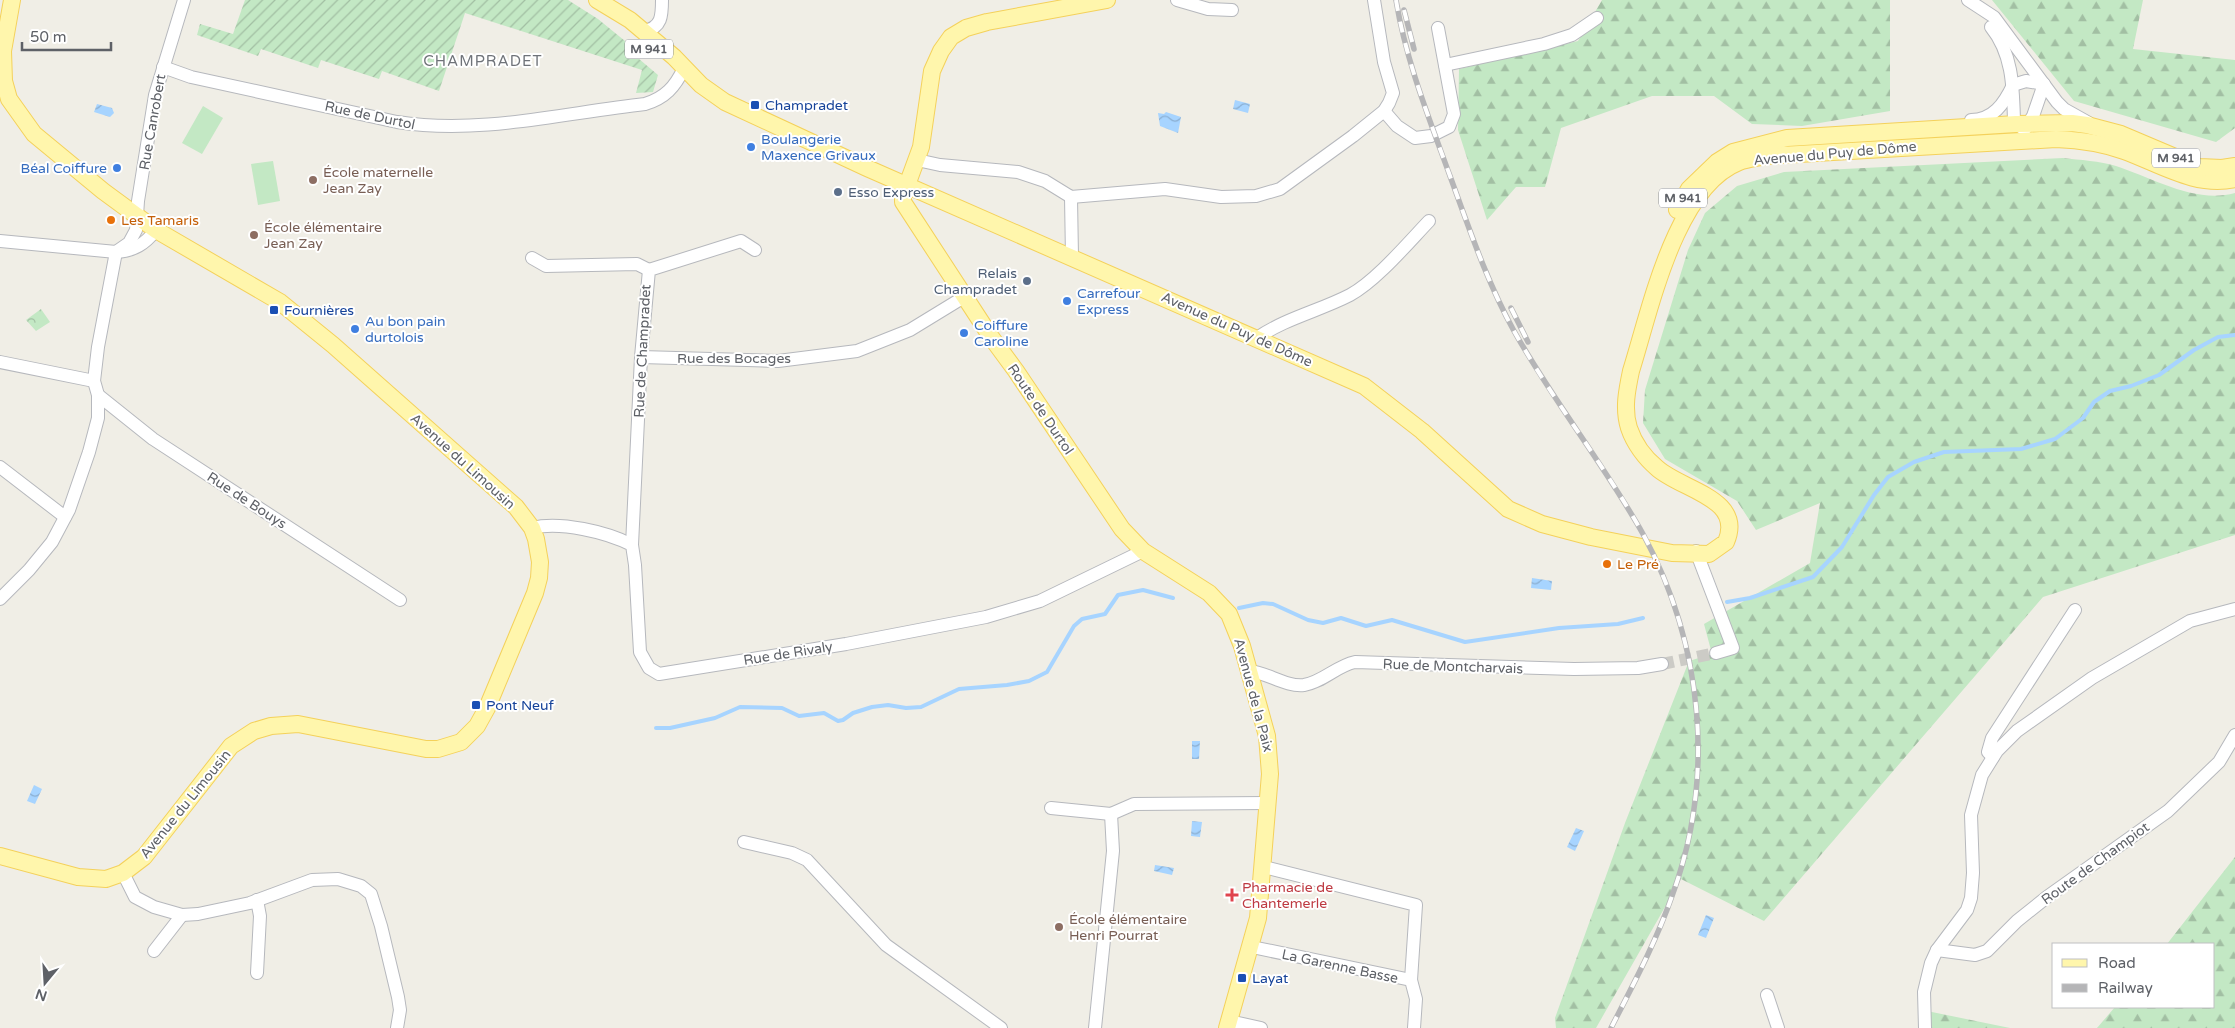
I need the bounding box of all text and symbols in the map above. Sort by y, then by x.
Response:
scale bar [22,20,111,52]
text: 50 m [30,28,67,46]
road number: M 941 [625,40,673,59]
district label: CHAMPRADET [423,52,543,70]
street label: Rue Canrobert [136,72,169,171]
place label: Champradet [765,97,849,114]
street label: Rue de Durtol [323,98,417,133]
marker: Champradet [749,99,761,111]
place label: Boulangerie Maxence Grivaux [761,131,876,164]
street label: Avenue du Puy de Dôme [1753,138,1917,169]
marker: Boulangerie Maxence Grivaux [745,141,757,153]
road number: M 941 [2152,148,2200,168]
place label: Béal Coiffure [21,160,107,177]
marker: Béal Coiffure [111,162,123,174]
place label: École maternelle Jean Zay [323,164,433,197]
marker: École maternelle Jean Zay [307,174,319,186]
place label: Esso Express [848,184,935,201]
marker: Esso Express [832,186,844,198]
road number: M 941 [1659,188,1707,208]
place label: Les Tamaris [121,212,199,229]
marker: Les Tamaris [105,214,117,226]
place label: École élémentaire Jean Zay [264,219,382,252]
marker: École élémentaire Jean Zay [248,229,260,241]
place label: Relais Champradet [934,265,1018,298]
marker: Relais Champradet [1021,275,1033,287]
street label: Rue de Champradet [631,283,655,418]
place label: Carrefour Express [1077,285,1141,318]
street label: Avenue du Puy de Dôme [1159,288,1315,371]
marker: Carrefour Express [1061,295,1073,307]
place label: Fournières [284,302,354,319]
marker: Fournières [268,304,280,316]
place label: Au bon pain durtolois [365,313,446,346]
place label: Coiffure Caroline [974,317,1029,350]
marker: Au bon pain durtolois [349,323,361,335]
marker: Coiffure Caroline [958,327,970,339]
street label: Rue des Bocages [677,350,791,367]
street label: Route de Durtol [1004,361,1077,458]
street label: Avenue du Limousin [407,410,518,513]
street label: Rue de Bouys [204,468,290,533]
place label: Le Pré [1617,556,1659,573]
marker: Le Pré [1601,558,1613,570]
street label: Avenue de la Paix [1230,636,1277,754]
street label: Rue de Rivaly [742,638,834,669]
street label: Rue de Montcharvais [1382,656,1524,677]
place label: Pont Neuf [486,697,555,714]
marker: Pont Neuf [470,699,482,711]
street label: Avenue du Limousin [136,747,234,862]
street label: Route de Champiot [2038,818,2153,908]
place label: Pharmacie de Chantemerle [1242,879,1333,912]
marker: Pharmacie de Chantemerle [1226,889,1238,901]
place label: École élémentaire Henri Pourrat [1069,911,1187,944]
marker: École élémentaire Henri Pourrat [1053,921,1065,933]
legend [2052,943,2215,1008]
street label: La Garenne Basse [1280,946,1400,987]
text: Road [2098,954,2136,972]
north arrow [20,958,70,1008]
place label: Layat [1252,970,1289,987]
marker: Layat [1236,972,1248,984]
text: Railway [2098,979,2153,997]
text: N [33,985,49,1005]

